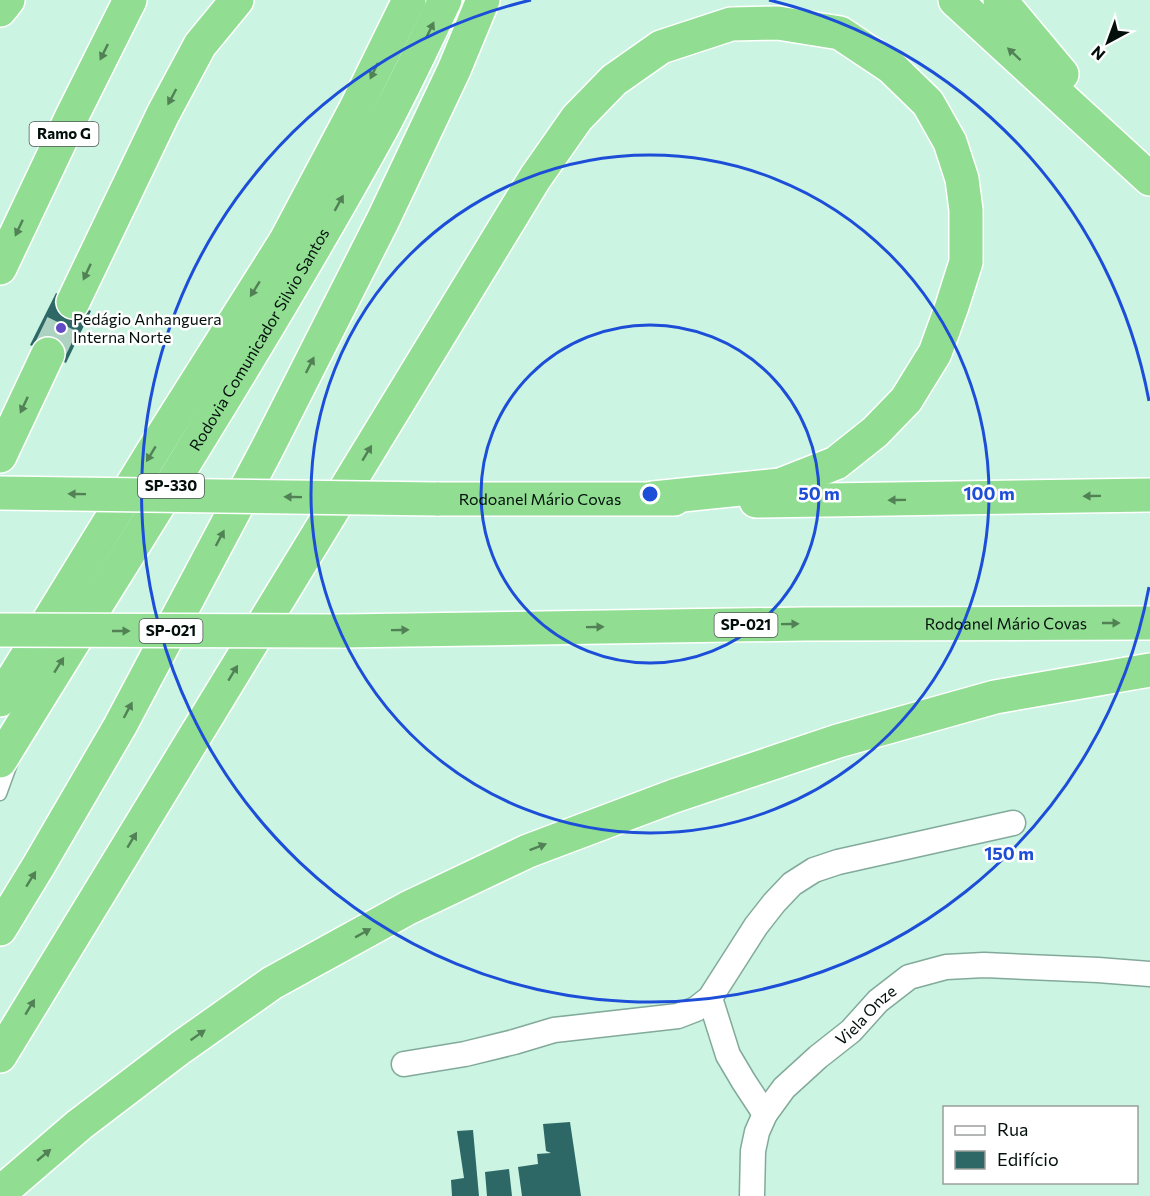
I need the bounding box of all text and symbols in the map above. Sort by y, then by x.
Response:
north arrow [1078,12,1138,72]
one-way arrow [426,22,435,39]
text: N [1087,43,1109,65]
one-way arrow [99,44,109,61]
one-way arrow [1007,48,1022,61]
one-way arrow [369,63,378,80]
one-way arrow [167,89,177,106]
road number: Ramo G [29,122,98,146]
one-way arrow [334,194,344,211]
one-way arrow [15,219,24,236]
street label: Rodovia Comunicador Silvio Santos [185,224,333,454]
one-way arrow [83,264,92,281]
one-way arrow [249,281,260,297]
place label: Pedágio Anhanguera Interna Norte [73,309,222,346]
marker: Pedágio Anhanguera Interna Norte [54,321,68,335]
one-way arrow [305,356,315,373]
one-way arrow [19,397,28,414]
one-way arrow [362,445,373,461]
one-way arrow [146,446,156,463]
road number: SP-330 [138,474,204,498]
text: 50 m [798,482,840,504]
text: 100 m [963,482,1015,504]
centre of rings [640,484,660,504]
one-way arrow [68,489,87,499]
street label: Rodoanel Mário Covas [459,489,621,508]
one-way arrow [284,492,303,502]
one-way arrow [1082,492,1101,501]
one-way arrow [887,495,906,504]
one-way arrow [215,529,225,546]
road number: SP-021 [714,613,777,637]
street label: Rodoanel Mário Covas [925,613,1087,633]
one-way arrow [1102,618,1121,628]
road number: SP-021 [140,619,202,643]
one-way arrow [781,619,800,629]
one-way arrow [586,622,605,632]
one-way arrow [112,626,131,636]
one-way arrow [391,626,410,635]
one-way arrow [53,657,64,673]
one-way arrow [228,665,239,681]
one-way arrow [123,701,133,718]
one-way arrow [126,832,137,848]
one-way arrow [530,842,548,852]
text: 150 m [984,842,1034,864]
one-way arrow [25,871,36,887]
one-way arrow [355,928,372,938]
street label: Viela Onze [831,981,899,1049]
one-way arrow [25,998,36,1015]
one-way arrow [190,1030,206,1041]
legend [943,1106,1138,1184]
text: Rua [997,1118,1028,1140]
text: Edifício [997,1148,1059,1170]
one-way arrow [36,1149,51,1162]

